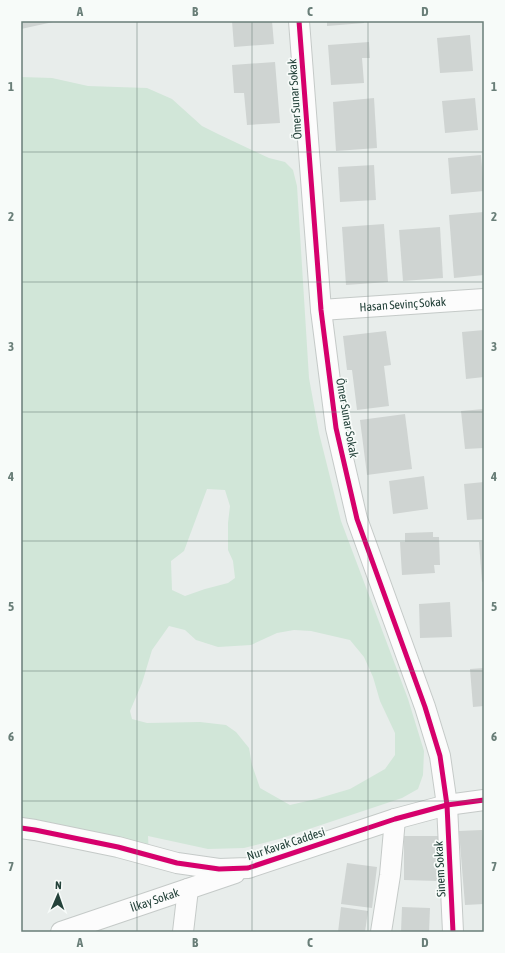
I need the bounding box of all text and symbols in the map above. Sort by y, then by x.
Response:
text: A [76,4,84,19]
text: B [192,4,199,19]
text: C [307,4,313,19]
text: D [421,4,429,19]
street label: Ömer Sunar Sokak [285,58,305,140]
text: 1 [8,79,14,94]
text: 1 [491,79,497,94]
text: 2 [8,209,14,224]
text: 2 [491,209,497,224]
street label: Hasan Sevinç Sokak [359,295,447,314]
text: 3 [8,339,14,354]
text: 3 [491,339,497,354]
street label: Ömer Sunar Sokak [333,377,361,460]
text: 4 [7,469,14,484]
text: 4 [490,469,497,484]
text: 5 [8,599,14,614]
text: 5 [491,599,497,614]
text: 6 [8,729,14,744]
text: 6 [491,729,497,744]
street label: Nur Kavak Caddesi [245,825,327,863]
street label: Sinem Sokak [432,840,448,897]
text: 7 [8,859,14,874]
text: 7 [491,859,497,874]
north arrow [38,875,78,915]
text: N [55,879,62,891]
street label: İlkay Sokak [129,885,182,915]
text: A [76,935,84,950]
text: B [192,935,199,950]
text: C [307,935,313,950]
text: D [421,935,429,950]

